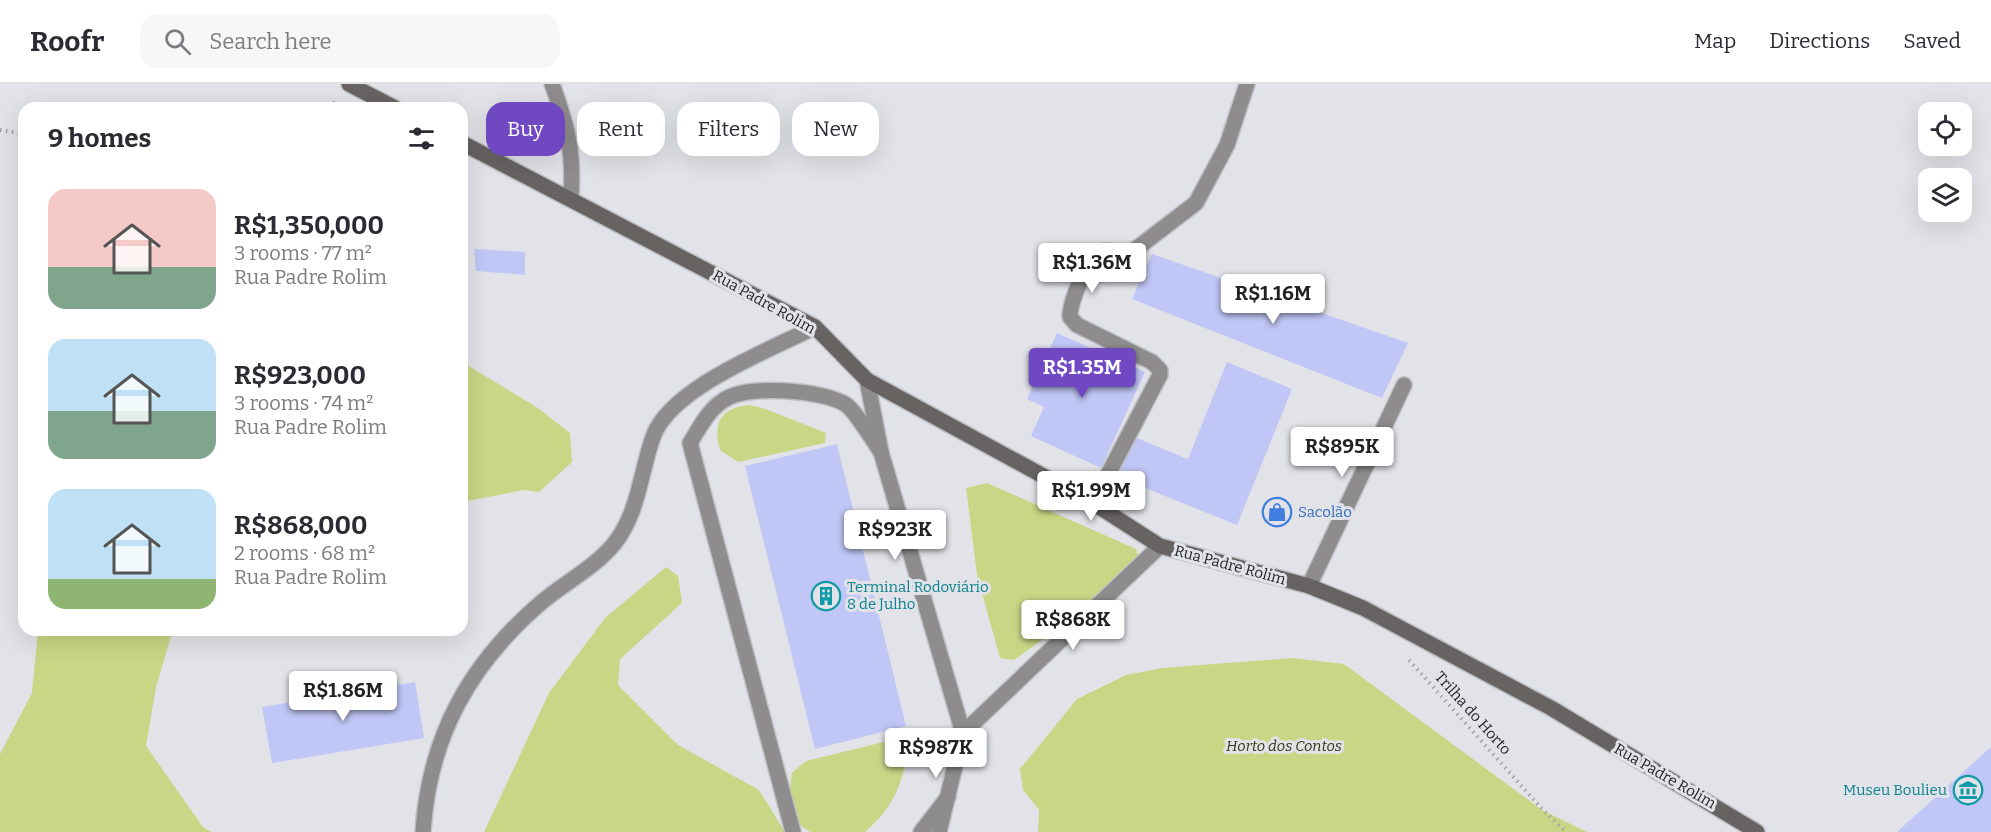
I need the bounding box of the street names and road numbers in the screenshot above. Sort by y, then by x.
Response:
street label: Rua Padre Rolim [710,266,819,338]
street label: Rua Padre Rolim [1172,541,1288,589]
street label: Trilha do Horto [1431,668,1515,758]
street label: Rua Padre Rolim [1611,740,1720,813]

